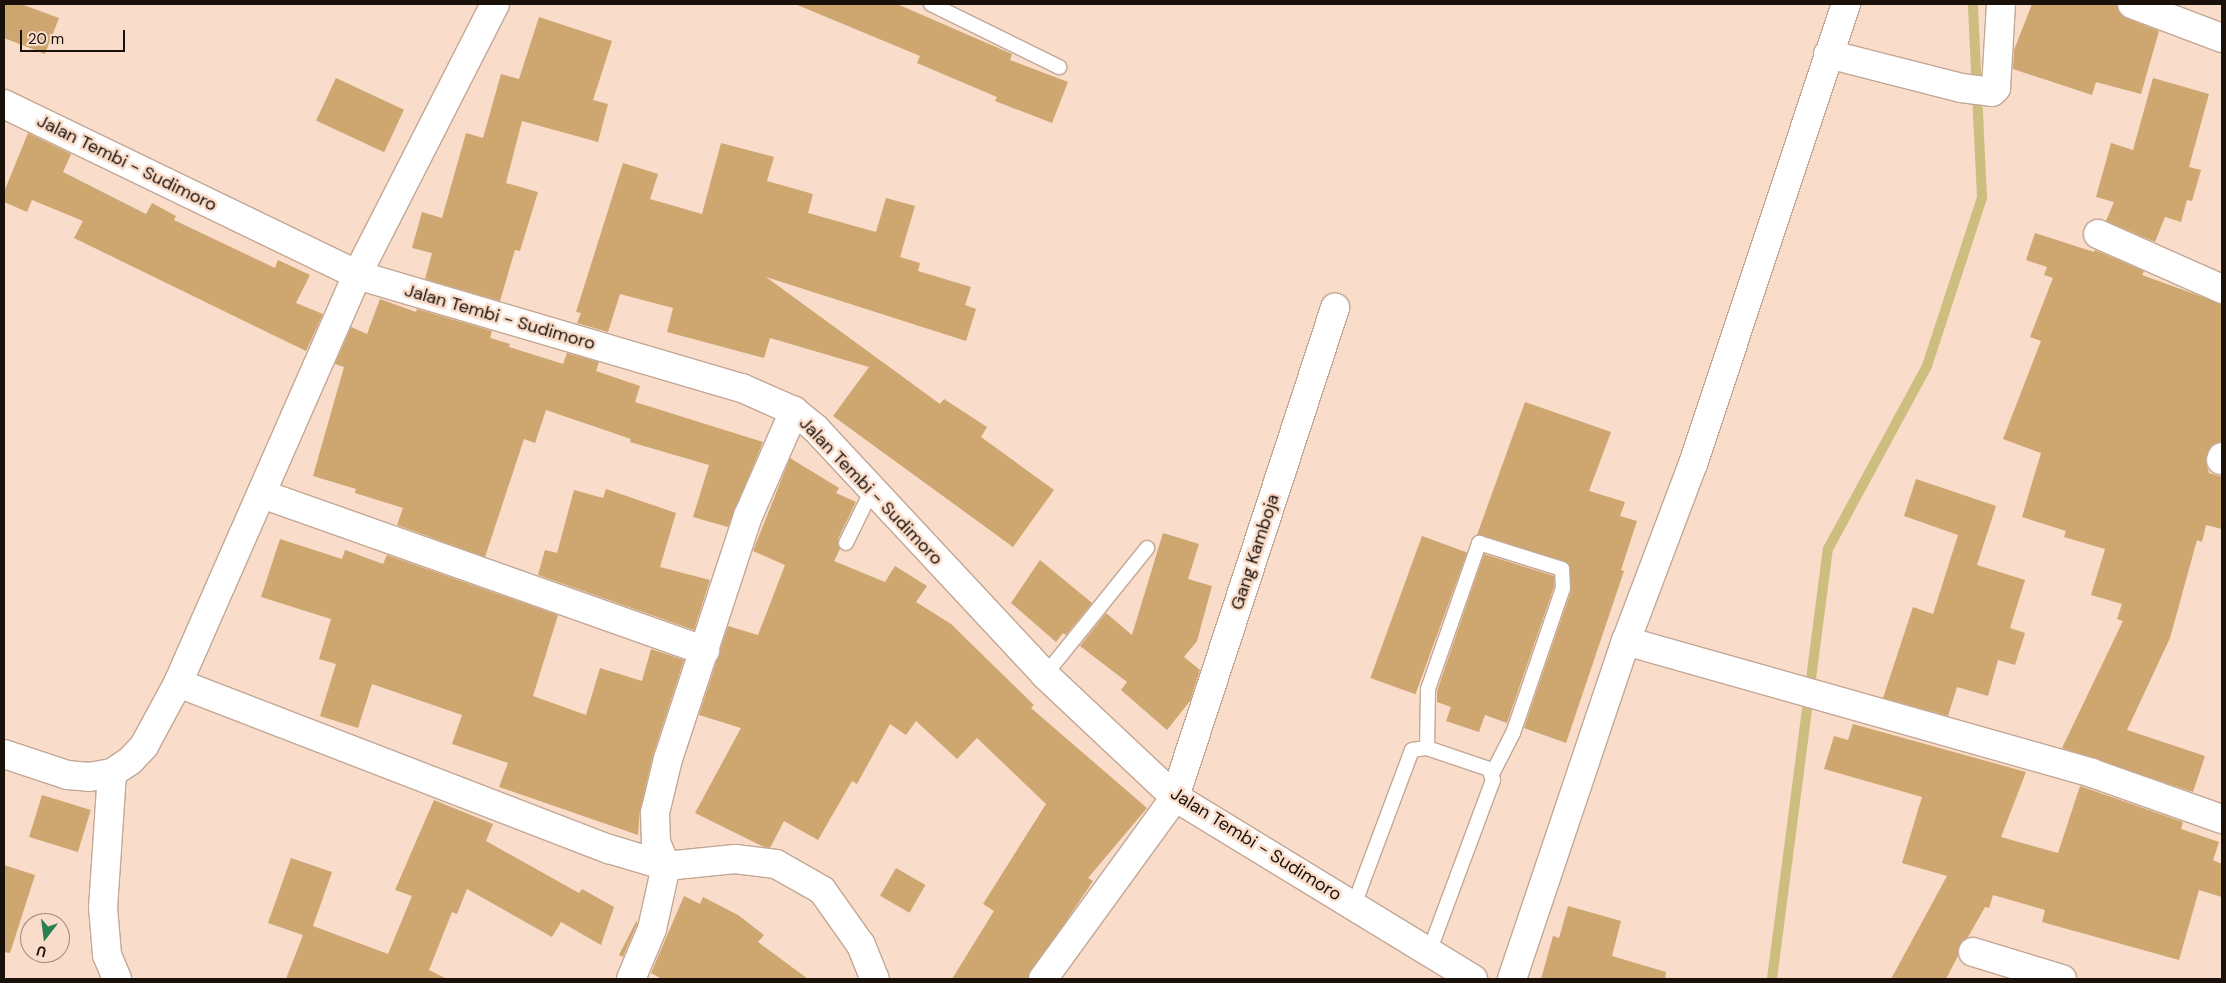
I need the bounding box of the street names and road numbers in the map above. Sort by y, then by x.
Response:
street label: Jalan Tembi - Sudimoro [34,110,220,216]
street label: Jalan Tembi - Sudimoro [402,279,598,355]
street label: Jalan Tembi - Sudimoro [795,412,947,570]
street label: Gang Kamboja [1226,491,1284,613]
street label: Jalan Tembi - Sudimoro [1167,783,1345,905]

